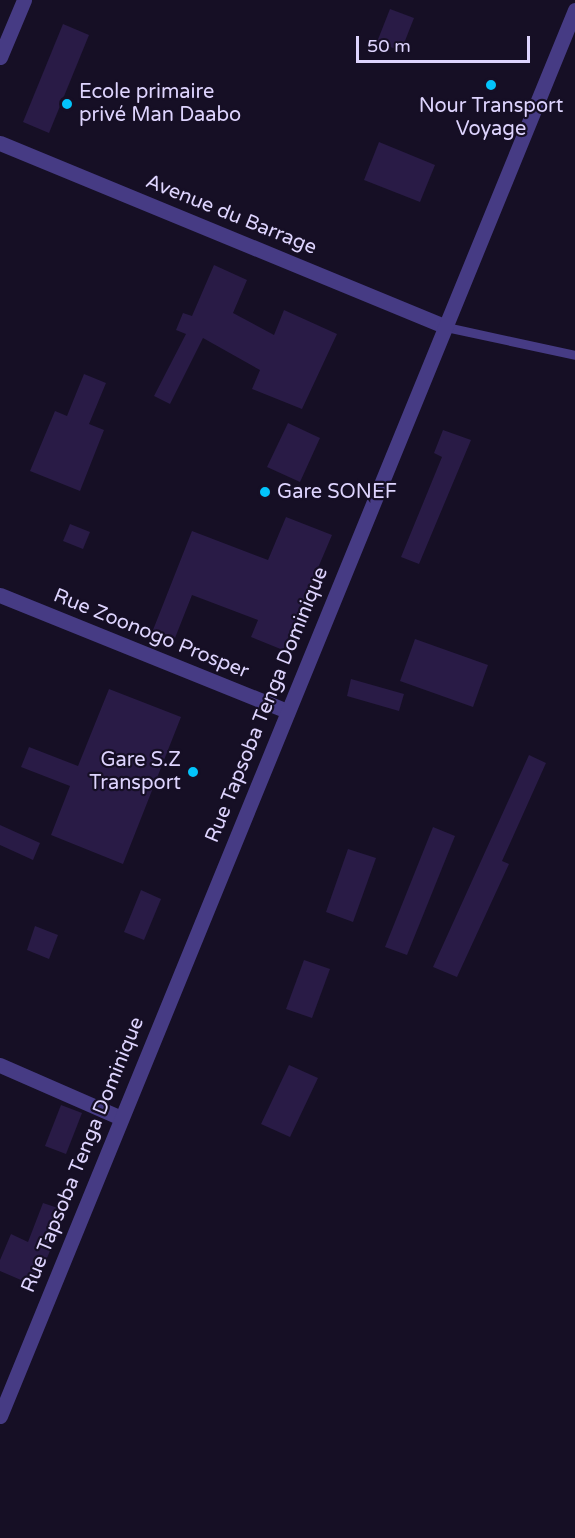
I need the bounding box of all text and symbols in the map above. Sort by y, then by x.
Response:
scale bar [359,24,533,62]
text: 50 m [367,35,411,57]
marker: Nour Transport Voyage [484,78,498,92]
place label: Ecole primaire privé Man Daabo [79,80,241,127]
place label: Nour Transport Voyage [419,94,563,141]
marker: Ecole primaire privé Man Daabo [60,97,74,111]
street label: Avenue du Barrage [142,170,320,260]
place label: Gare SONEF [277,480,397,504]
marker: Gare SONEF [258,485,272,499]
street label: Rue Tapsoba Tenga Dominique [201,564,333,846]
street label: Rue Zoonogo Prosper [50,584,252,684]
place label: Gare S.Z Transport [89,748,181,795]
marker: Gare S.Z Transport [186,765,200,779]
street label: Rue Tapsoba Tenga Dominique [17,1014,149,1296]

